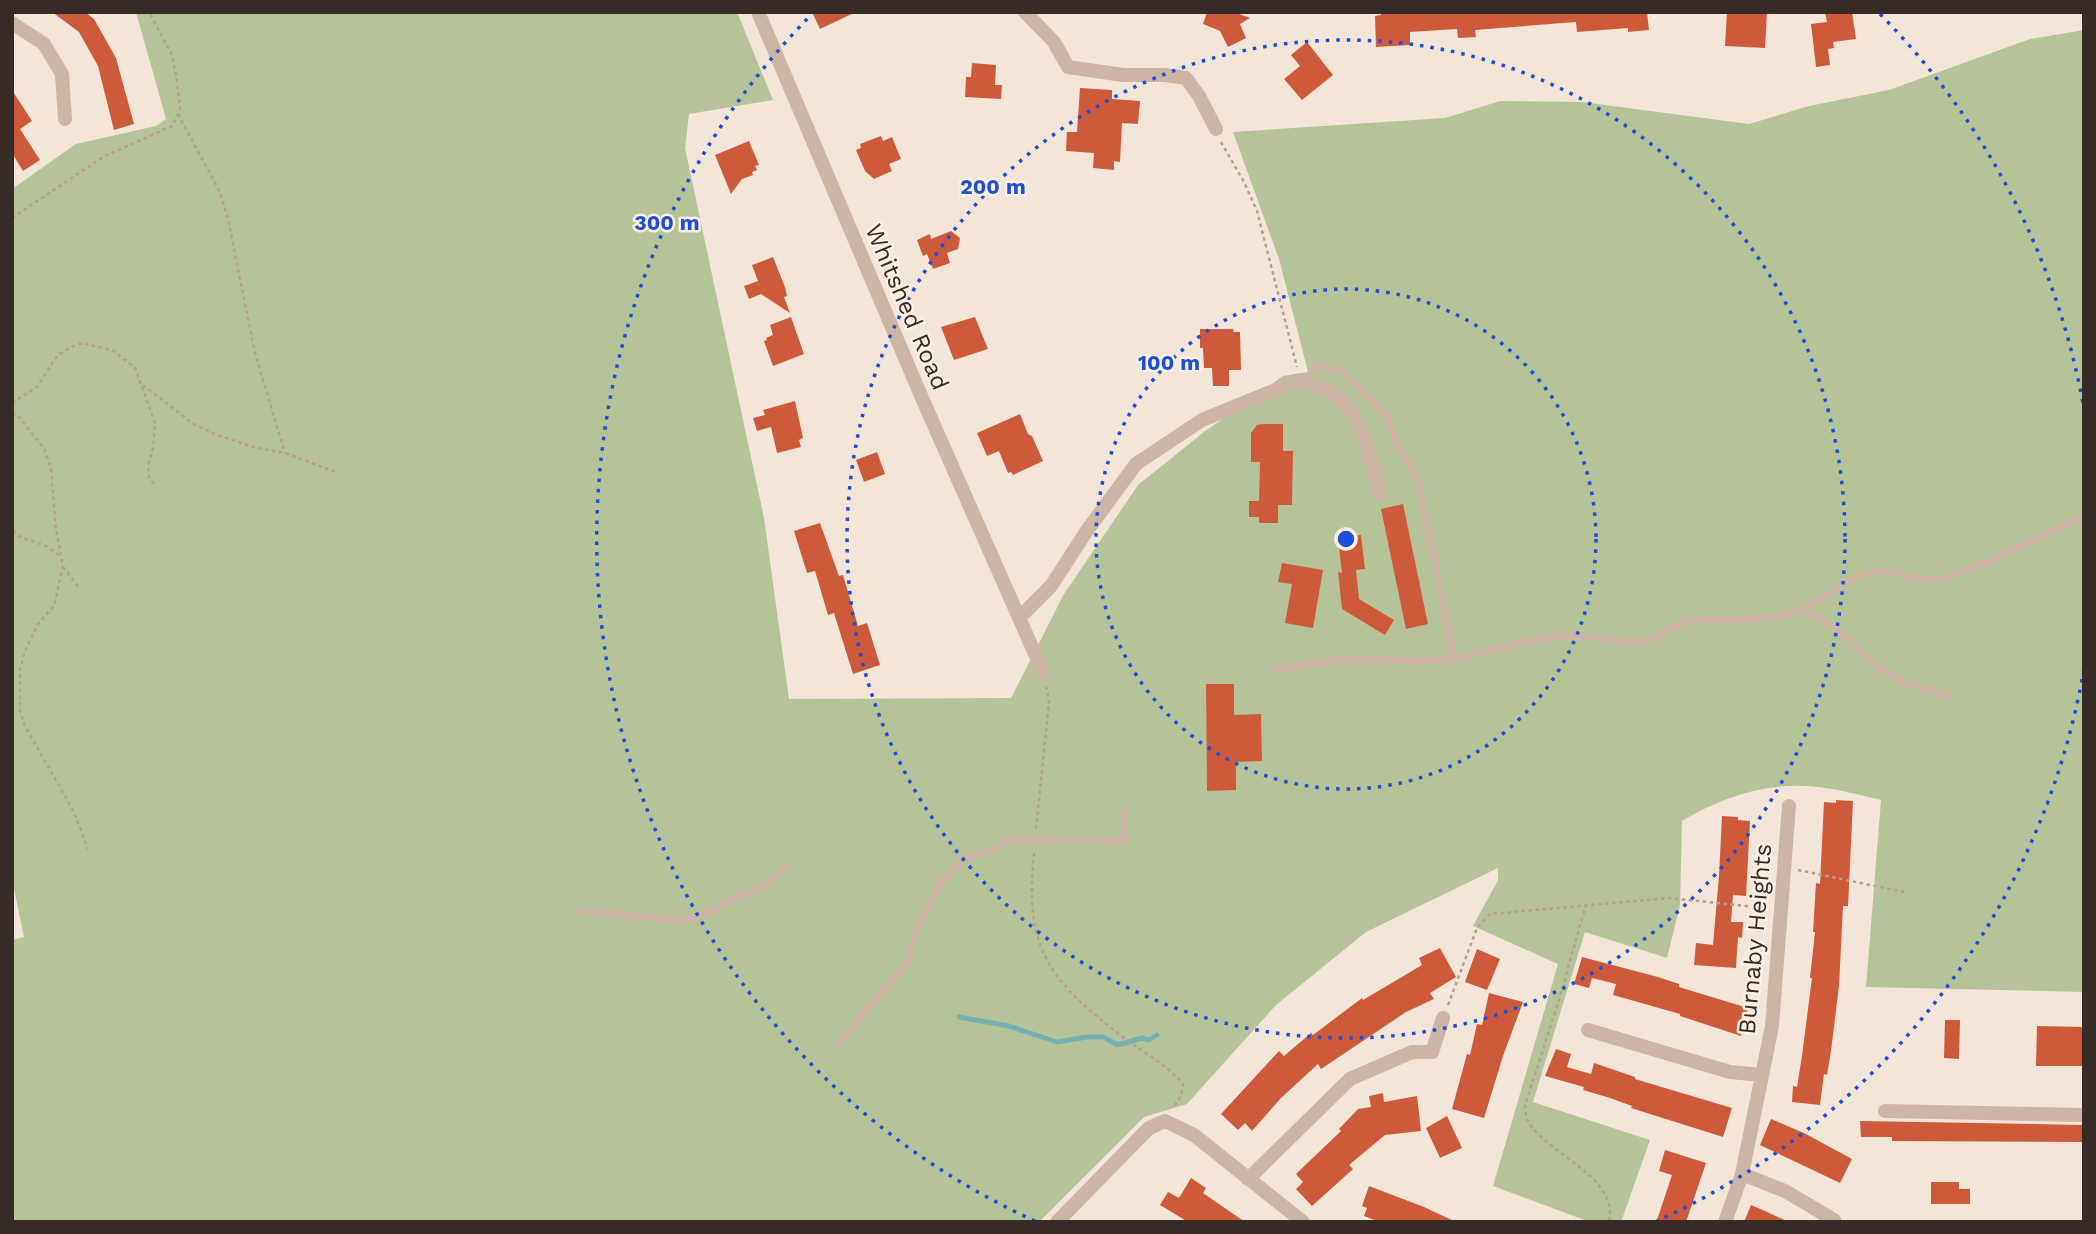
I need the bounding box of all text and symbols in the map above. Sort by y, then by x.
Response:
text: 200 m [960,174,1026,199]
text: 300 m [634,210,700,235]
street label: Whitshed Road [859,220,955,394]
text: 100 m [1138,350,1200,375]
centre of rings [1334,527,1358,551]
street label: Burnaby Heights [1733,843,1777,1035]

